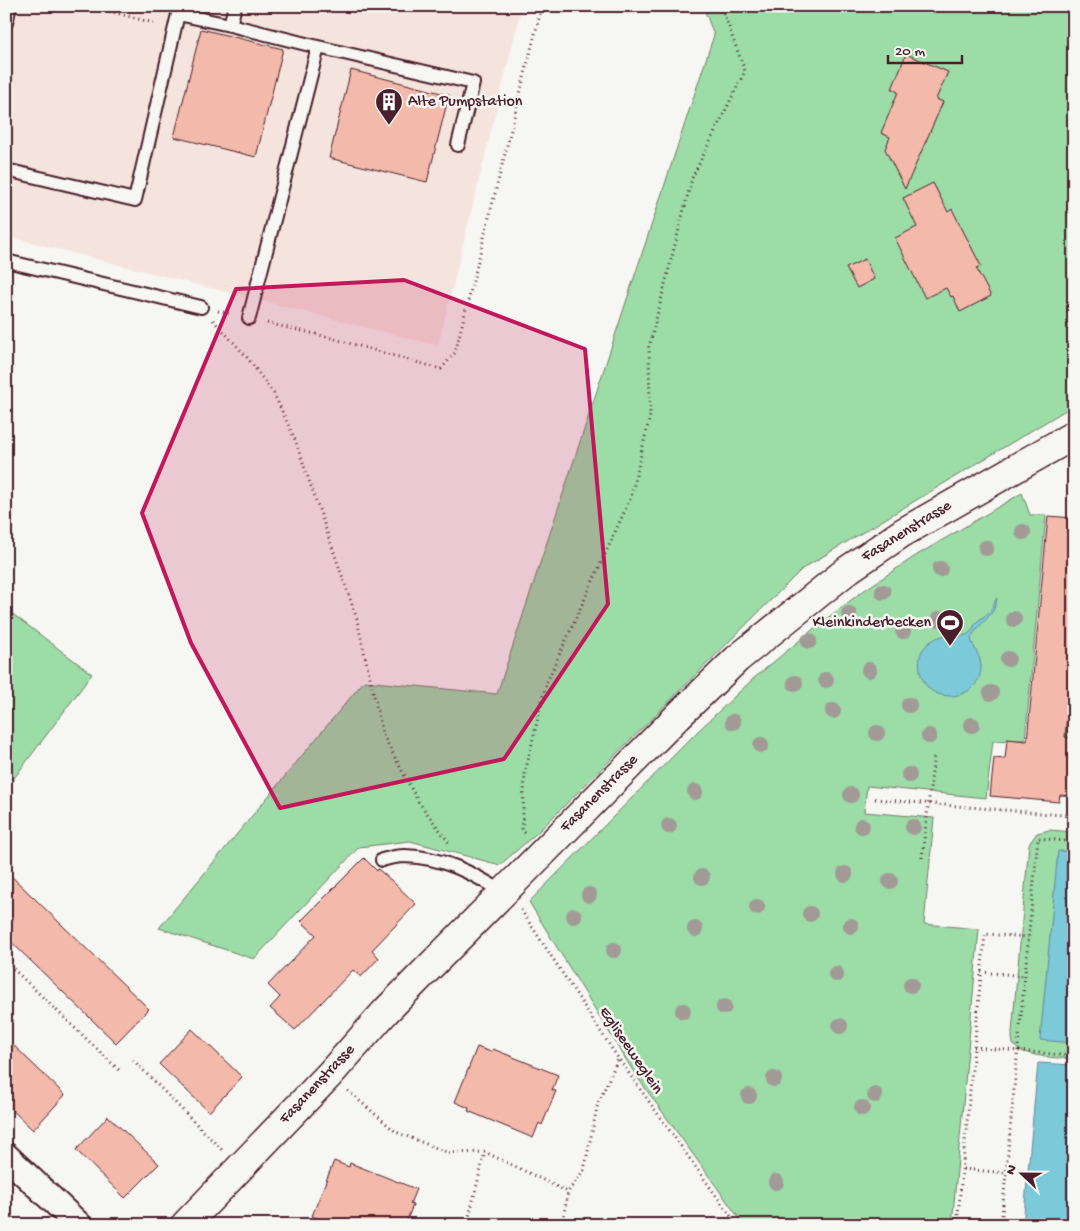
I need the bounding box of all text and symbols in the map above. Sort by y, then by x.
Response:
scale bar [888,32,961,64]
text: 20 m [895,43,925,61]
building icon: Alte Pumpstation [374,87,404,126]
place label: Alte Pumpstation [408,93,523,112]
street label: Fasanenstrasse [858,496,956,568]
sports icon: Kleinkinderbecken [935,608,965,647]
place label: Kleinkinderbecken [813,614,931,633]
street label: Fasanenstrasse [556,751,643,838]
street label: Egliseeweglein [594,1004,666,1099]
street label: Fasanenstrasse [275,1041,360,1130]
north arrow [998,1148,1048,1198]
text: N [1003,1163,1022,1177]

